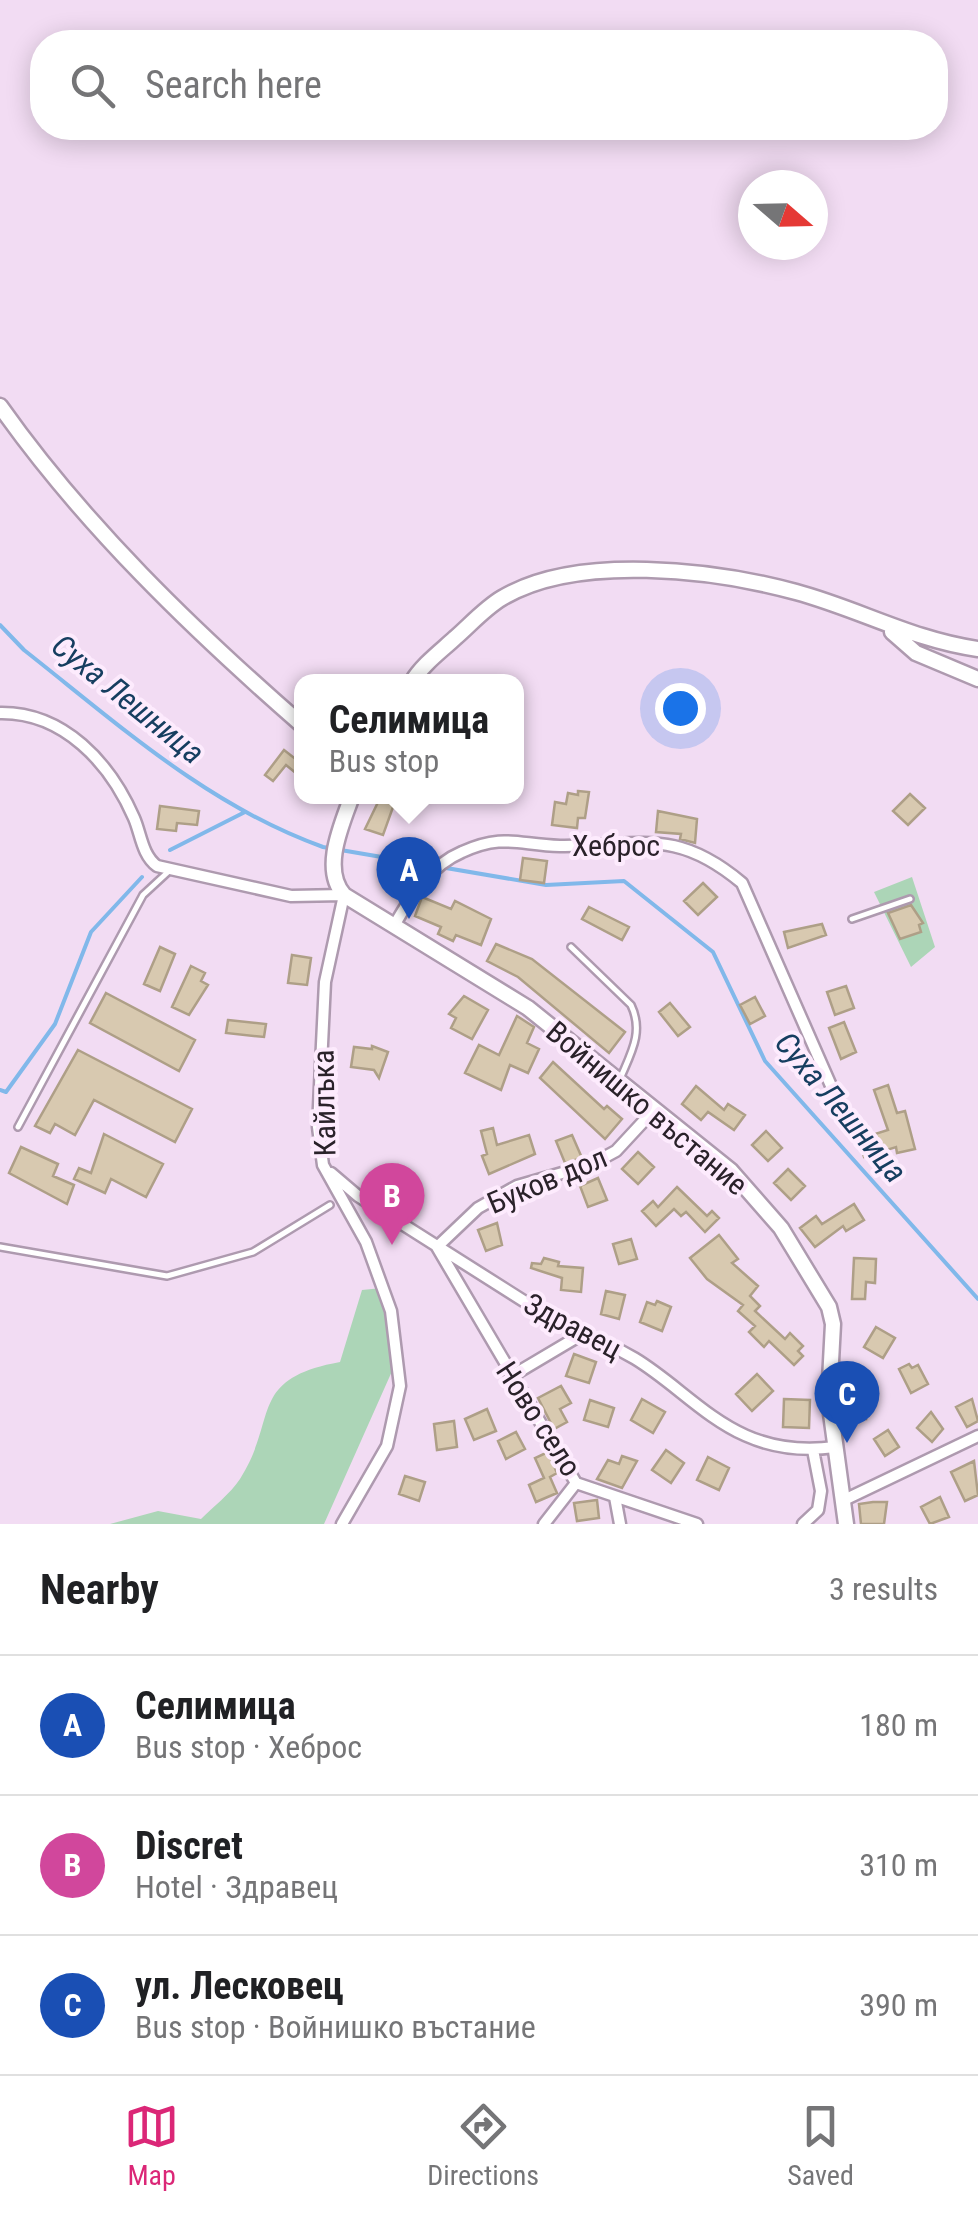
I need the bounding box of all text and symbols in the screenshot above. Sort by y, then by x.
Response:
search box [30,30,948,140]
icon: search [65,58,120,113]
text: Search here [145,63,322,107]
north arrow [738,170,828,260]
water label: Суха Лешница [44,626,212,772]
popup [294,674,524,804]
your location [655,683,706,734]
text: Селимица [329,698,489,742]
text: Bus stop [329,742,439,780]
street label: Хеброс [572,828,660,863]
pin: A [376,836,442,919]
street label: Войнишко въстание [540,1014,754,1202]
water label: Суха Лешница [767,1024,915,1190]
street label: Кайлъка [306,1049,342,1157]
street label: Буков дол [482,1139,612,1221]
pin: B [360,1162,424,1245]
street label: Здравец [518,1286,628,1366]
street label: Ново село [489,1355,589,1483]
pin: C [814,1360,880,1443]
text: Nearby [40,1565,159,1614]
text: 3 results [829,1570,938,1608]
text: Селимица [135,1684,296,1728]
text: A [63,1706,82,1744]
text: 180 m [859,1706,938,1744]
text: Bus stop · Хеброс [135,1728,362,1766]
text: Discret [135,1824,243,1868]
text: B [64,1846,81,1884]
text: 310 m [859,1846,938,1884]
text: Hotel · Здравец [135,1868,338,1906]
text: ул. Лесковец [135,1964,344,2008]
text: C [63,1986,82,2024]
text: 390 m [859,1986,938,2024]
text: Bus stop · Войнишко въстание [135,2008,536,2046]
tab: Map [124,2099,179,2192]
tab: Directions [427,2099,539,2192]
tab: Saved [787,2099,854,2192]

